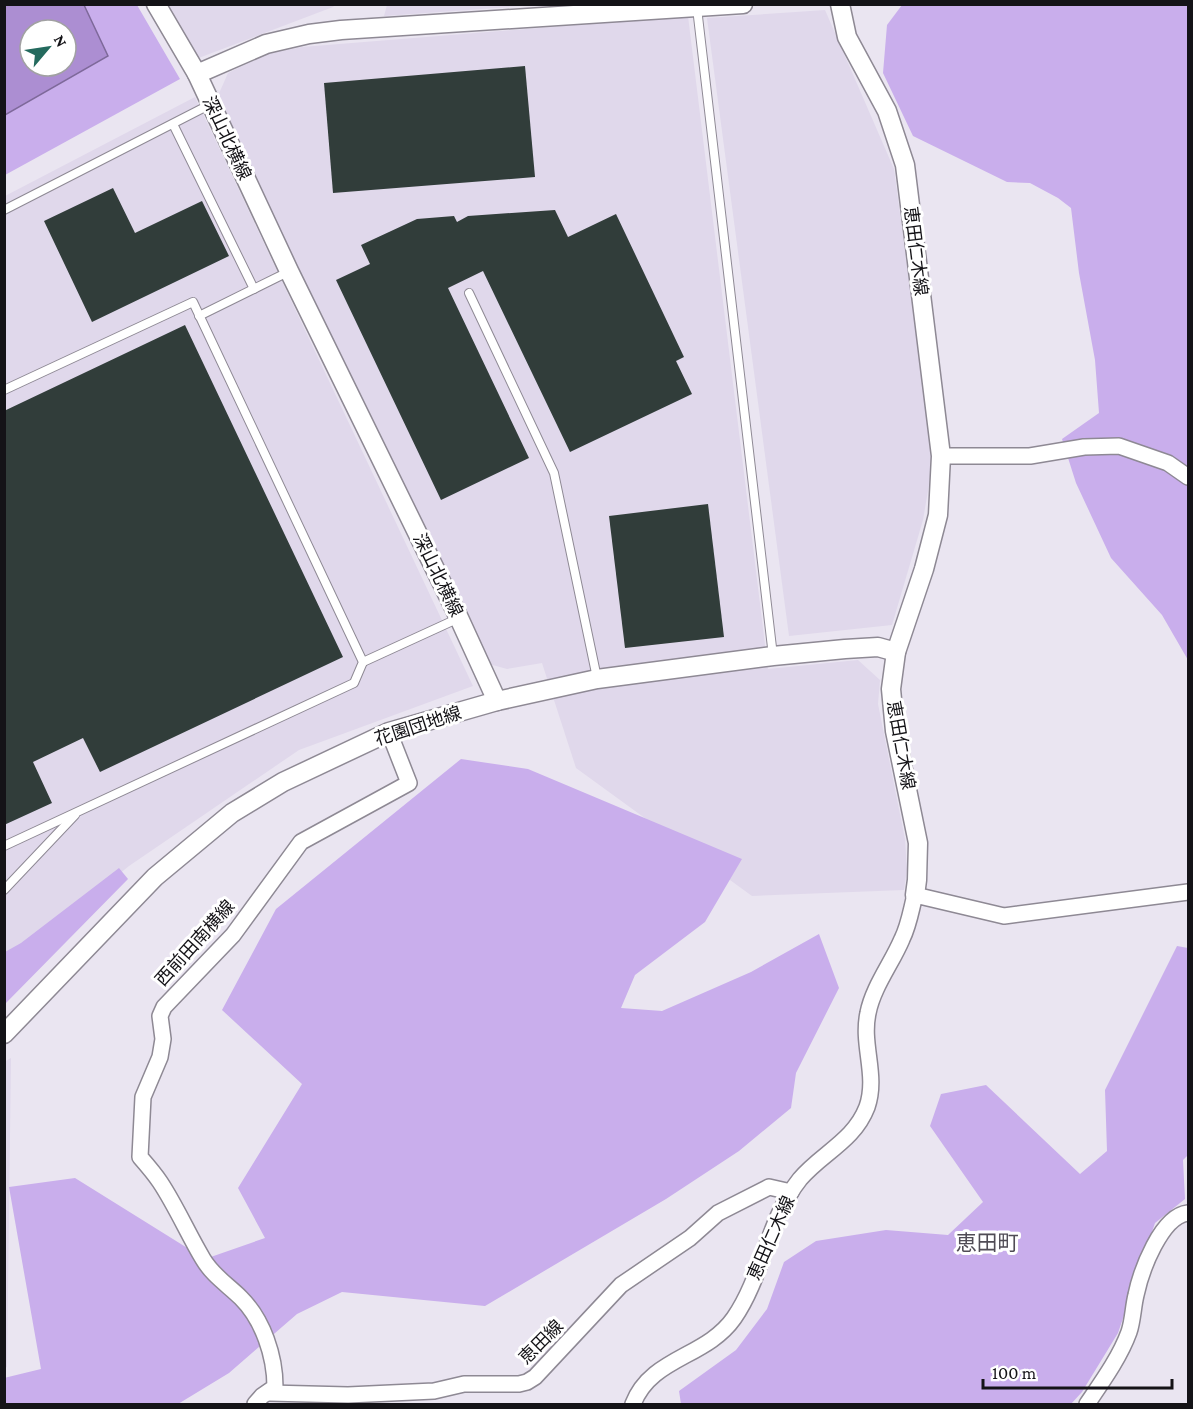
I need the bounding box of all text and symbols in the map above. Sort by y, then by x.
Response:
north arrow [18,18,78,78]
text: N [51,32,71,50]
street label: 深山北横線 [199,93,255,183]
street label: 恵田仁木線 [901,205,931,297]
street label: 深山北横線 [409,530,467,620]
street label: 恵田仁木線 [883,699,919,791]
street label: 花園団地線 [372,703,464,749]
street label: 西前田南横線 [151,896,239,990]
street label: 恵田仁木線 [744,1193,798,1283]
district label: 恵田町 [956,1231,1019,1255]
street label: 恵田線 [515,1316,567,1368]
scale bar [983,1352,1172,1390]
text: 100 m [992,1363,1037,1383]

